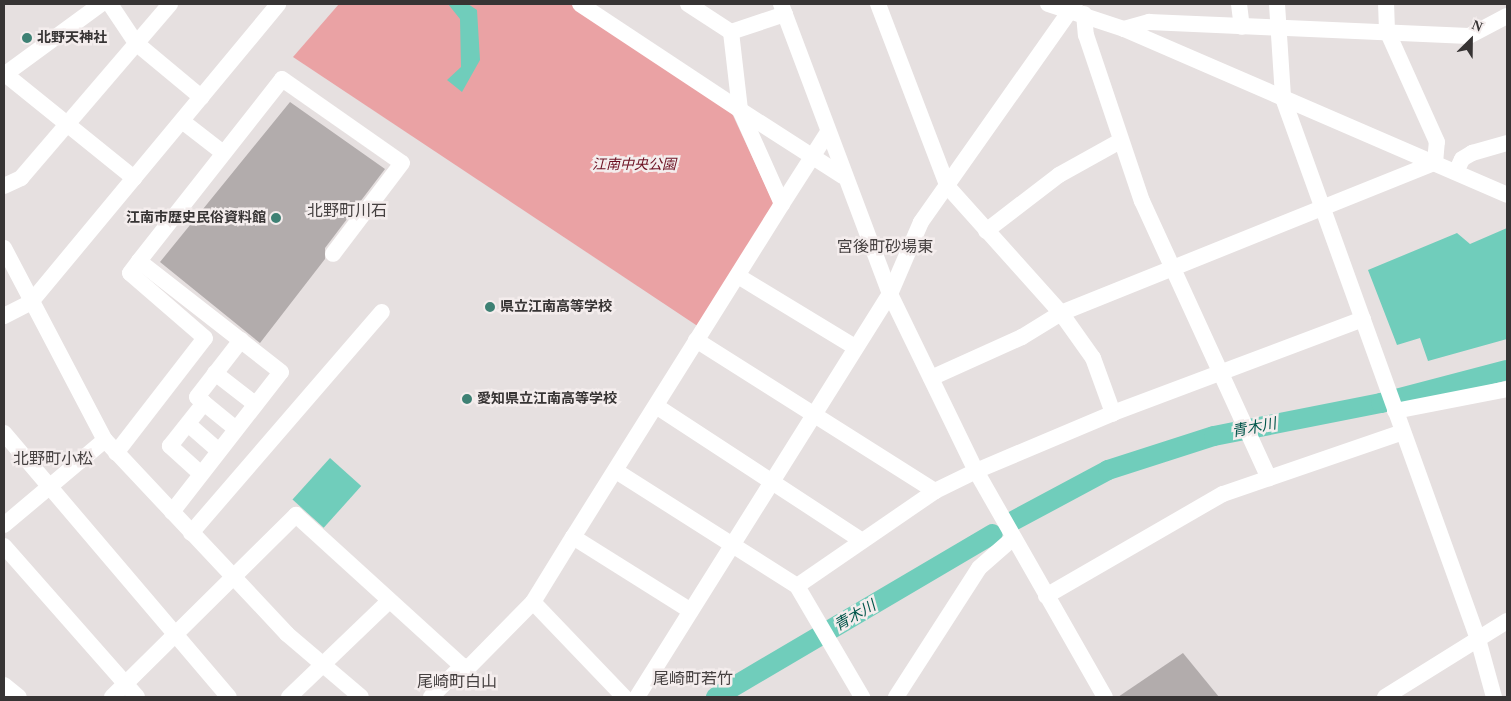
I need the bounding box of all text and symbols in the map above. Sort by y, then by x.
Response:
north arrow [1446,15,1496,65]
text: N [1469,17,1485,35]
place label: 北野天神社 [37,30,107,46]
marker: 北野天神社 [21,32,33,44]
park label: 江南中央公園 [592,157,676,173]
district label: 北野町川石 [307,201,387,221]
place label: 江南市歴史民俗資料館 [126,210,266,226]
marker: 江南市歴史民俗資料館 [270,212,282,224]
district label: 宮後町砂場東 [837,237,933,257]
place label: 県立江南高等学校 [500,299,612,315]
marker: 県立江南高等学校 [484,301,496,313]
place label: 愛知県立江南高等学校 [477,391,617,407]
marker: 愛知県立江南高等学校 [461,393,473,405]
water label: 青木川 [1230,415,1278,441]
district label: 北野町小松 [13,449,93,469]
water label: 青木川 [831,597,879,635]
district label: 尾崎町若竹 [653,669,733,689]
district label: 尾崎町白山 [417,672,497,692]

